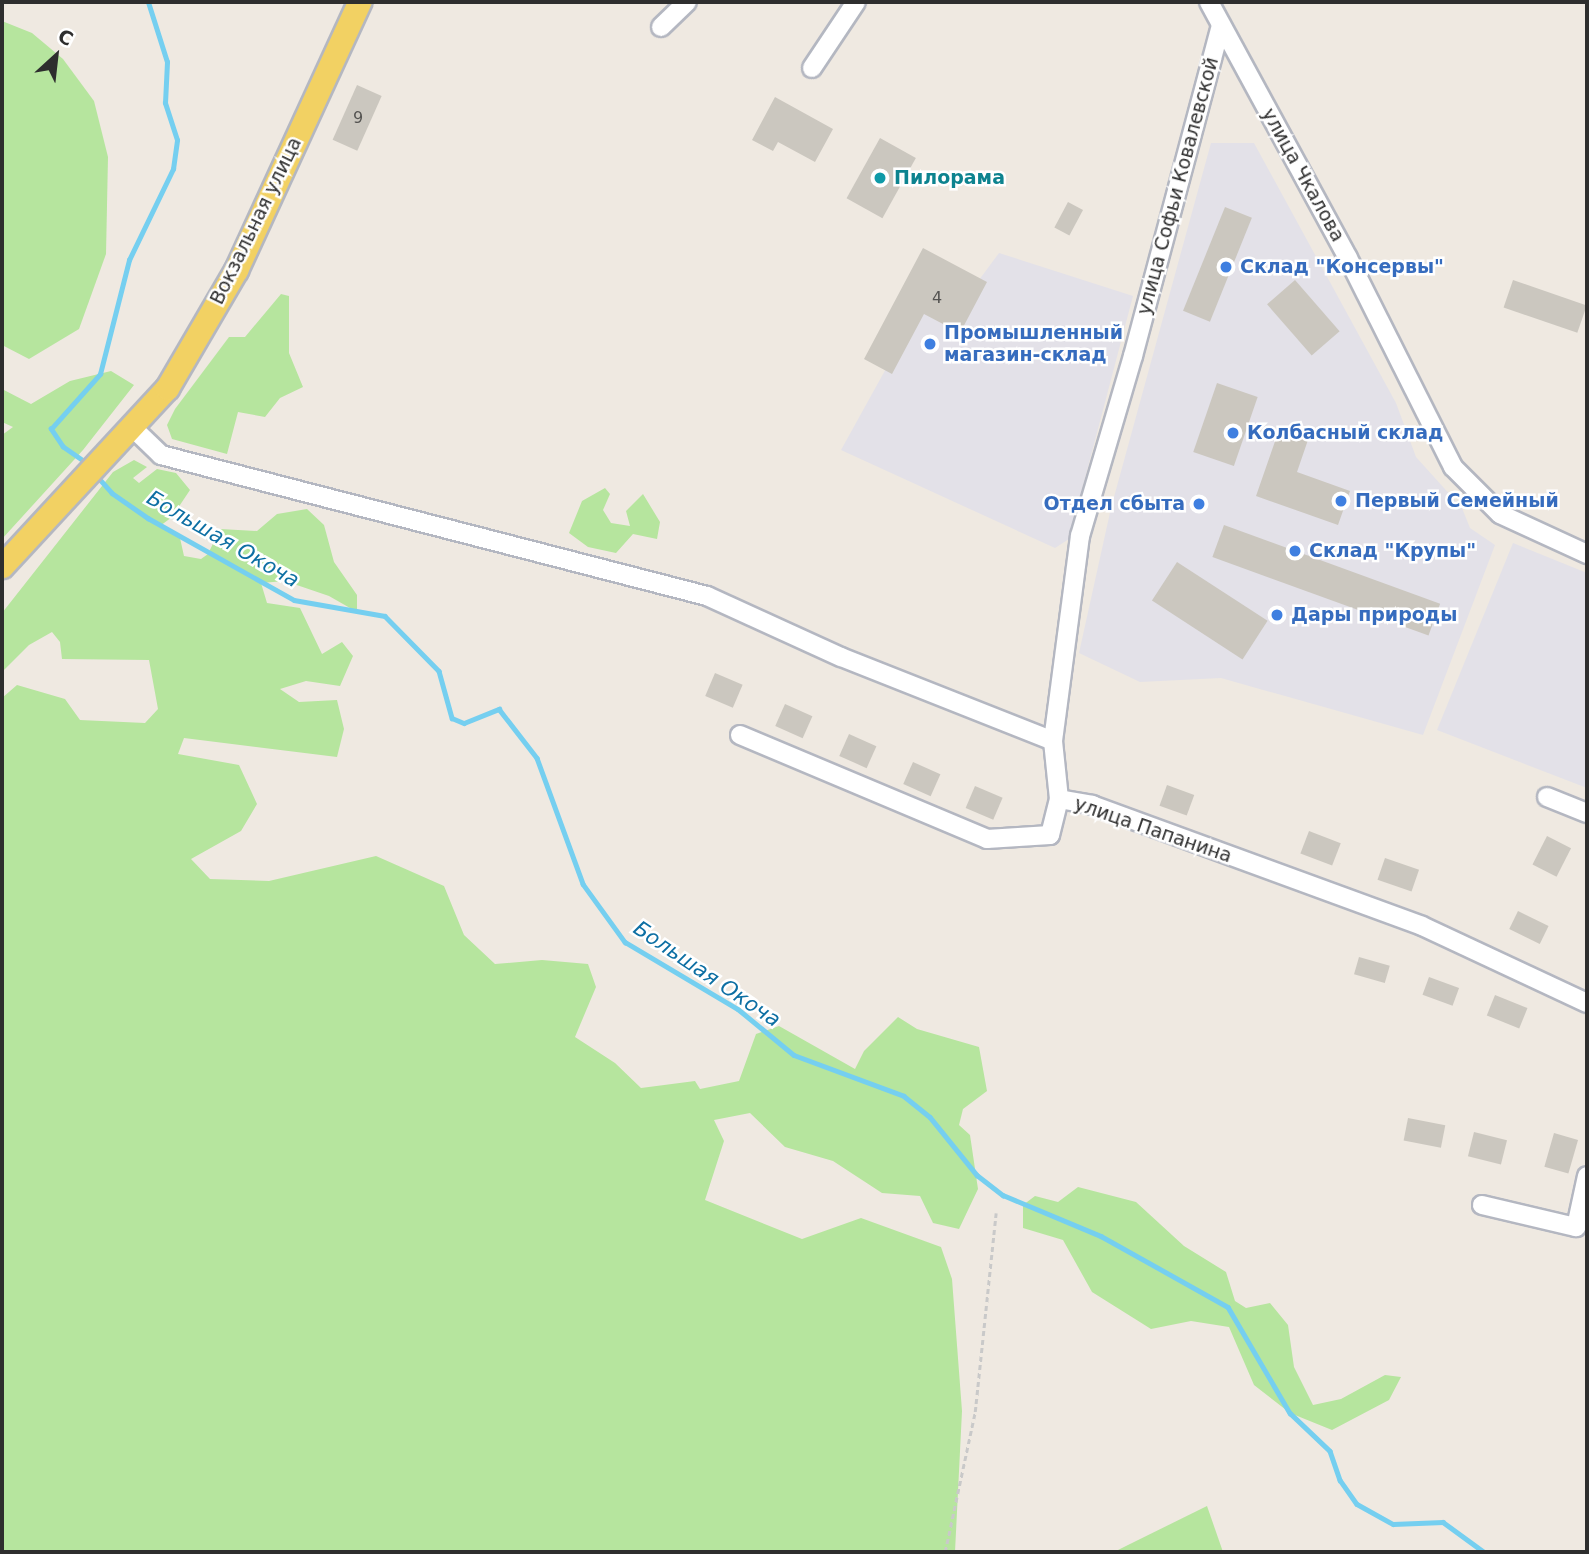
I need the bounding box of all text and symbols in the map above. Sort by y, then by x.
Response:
north arrow [21,21,91,91]
text: С [54,24,77,50]
street label: улица Софьи Ковалевской [1133,55,1223,317]
street label: улица Чкалова [1257,104,1349,246]
house number: 9 [353,108,363,128]
street label: Вокзальная улица [206,134,306,308]
place label: Пилорама [894,167,1005,189]
marker: Пилорама [872,170,888,186]
place label: Склад "Консервы" [1240,256,1444,278]
marker: Склад "Консервы" [1218,259,1234,275]
house number: 4 [932,288,942,308]
place label: Промышленный магазин-склад [944,322,1123,366]
marker: Промышленный магазин-склад [922,336,938,352]
place label: Колбасный склад [1247,422,1443,444]
marker: Колбасный склад [1225,425,1241,441]
water label: Большая Окоча [142,485,304,593]
place label: Первый Семейный [1355,490,1559,512]
place label: Отдел сбыта [1044,493,1185,515]
marker: Первый Семейный [1333,493,1349,509]
marker: Отдел сбыта [1191,496,1207,512]
place label: Склад "Крупы" [1309,540,1476,562]
marker: Склад "Крупы" [1287,543,1303,559]
place label: Дары природы [1291,604,1457,626]
marker: Дары природы [1269,607,1285,623]
street label: улица Папанина [1071,792,1235,868]
water label: Большая Окоча [629,916,785,1032]

